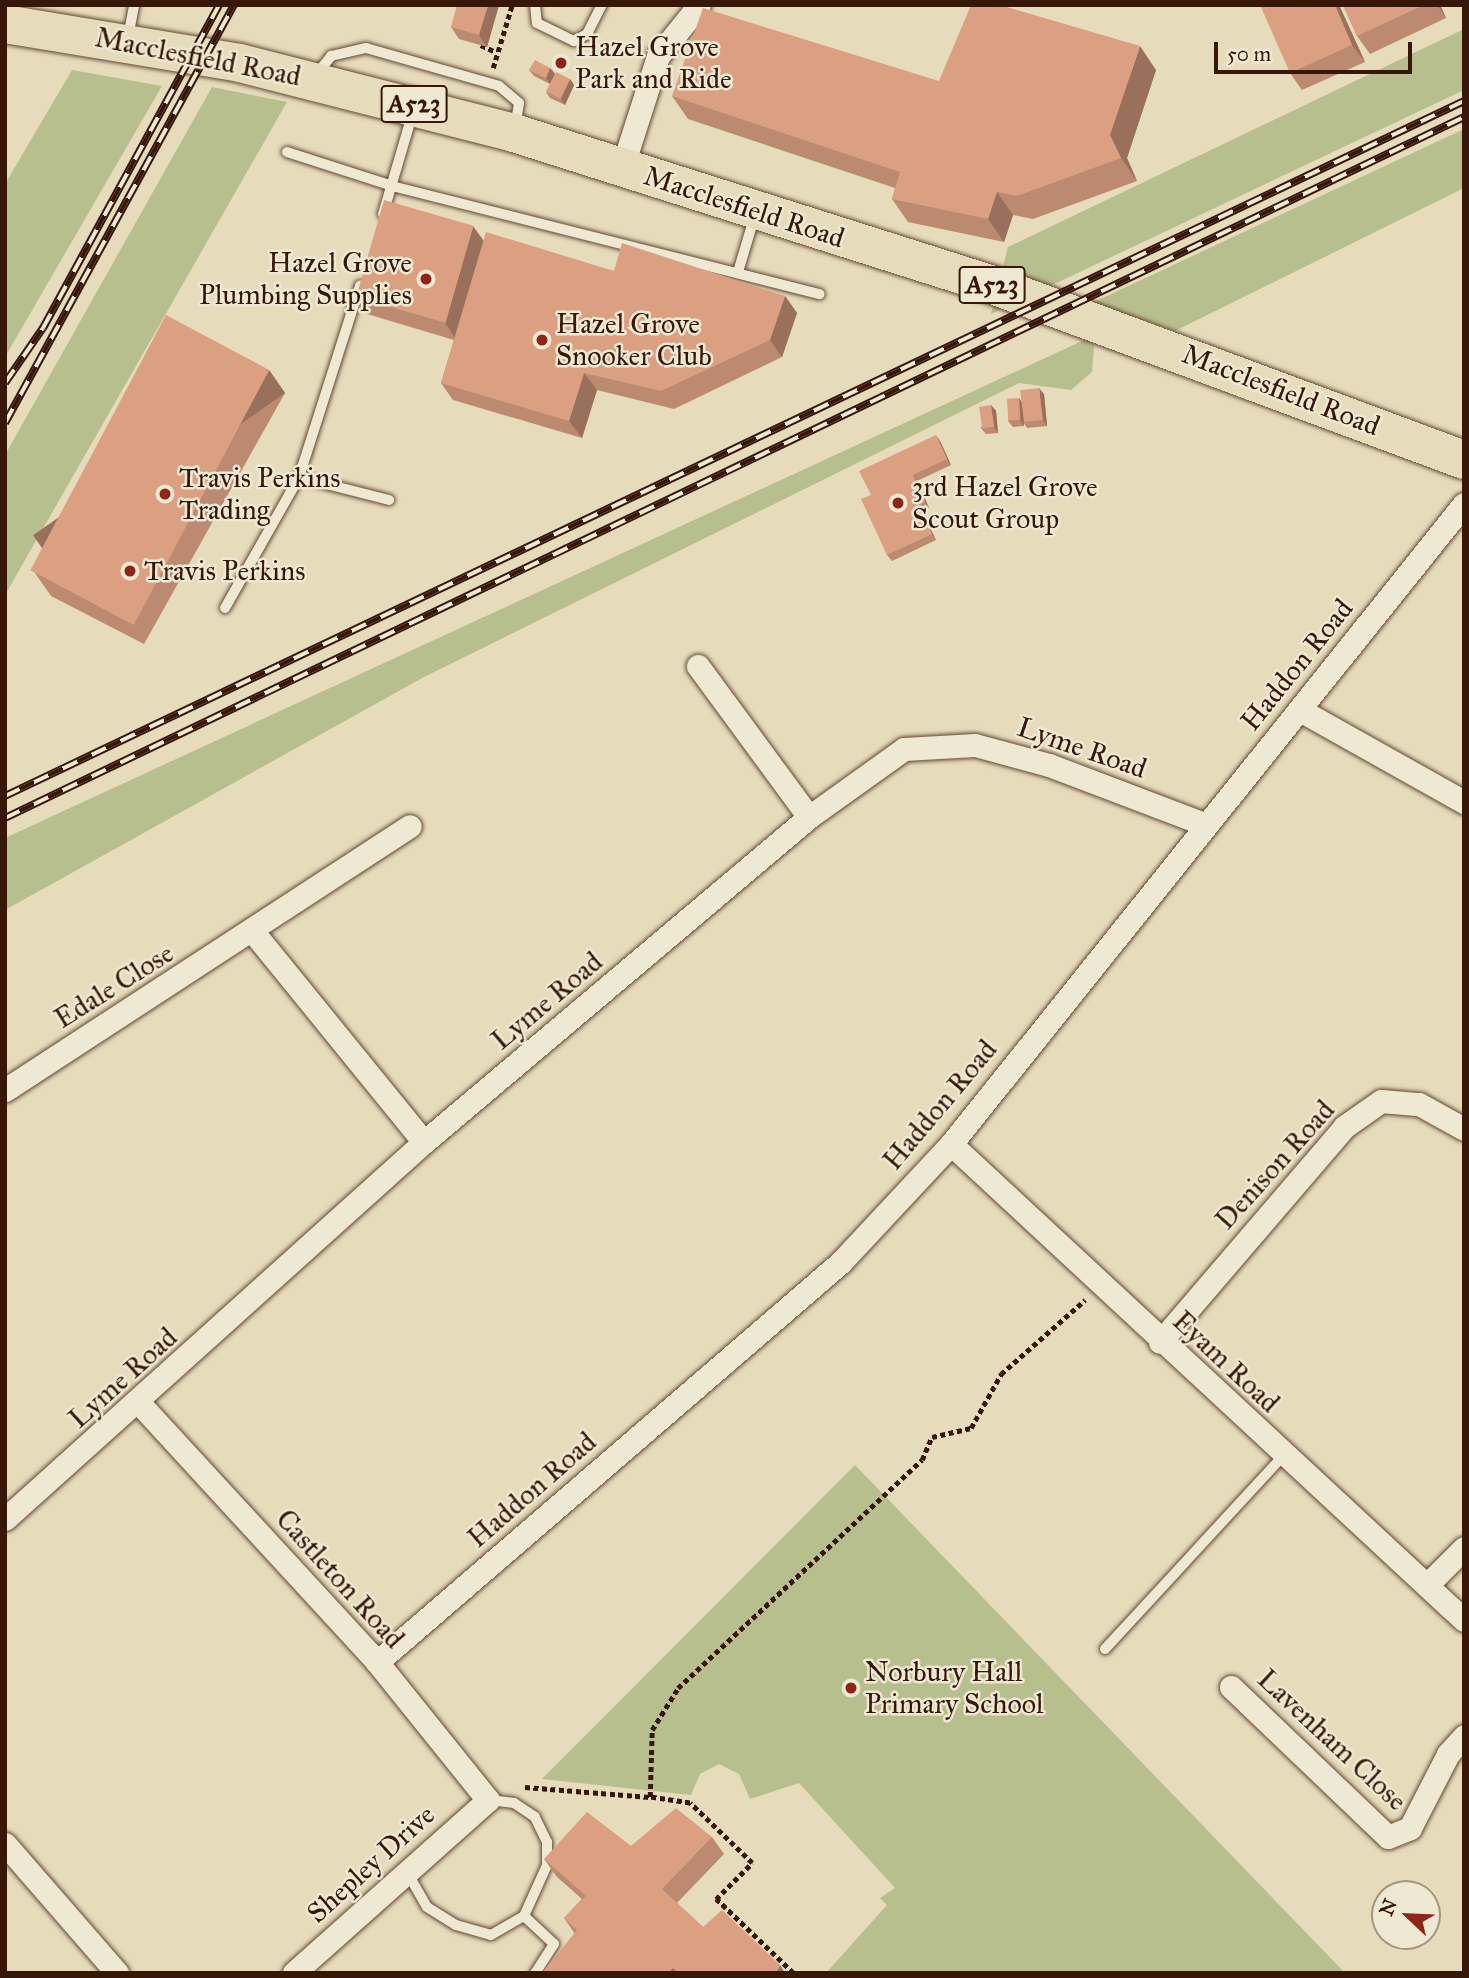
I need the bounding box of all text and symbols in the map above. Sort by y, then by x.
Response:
street label: Macclesfield Road [92,21,304,93]
scale bar [1217,28,1415,72]
place label: Hazel Grove Park and Ride [575,30,732,96]
text: 50 m [1227,41,1271,67]
marker: Hazel Grove Park and Ride [553,55,569,71]
road number: A523 [379,82,449,127]
street label: Macclesfield Road [640,159,848,255]
place label: Hazel Grove Plumbing Supplies [199,246,412,312]
road number: A523 [957,262,1027,308]
marker: Hazel Grove Plumbing Supplies [418,271,434,287]
place label: Hazel Grove Snooker Club [556,307,712,373]
marker: Hazel Grove Snooker Club [534,332,550,348]
street label: Macclesfield Road [1178,337,1384,443]
place label: Travis Perkins Trading [179,461,340,527]
place label: 3rd Hazel Grove Scout Group [912,470,1098,536]
marker: Travis Perkins Trading [157,486,173,502]
marker: 3rd Hazel Grove Scout Group [890,495,906,511]
place label: Travis Perkins [144,554,305,588]
marker: Travis Perkins [122,563,138,579]
street label: Haddon Road [1234,593,1360,737]
street label: Lyme Road [1013,710,1151,786]
street label: Edale Close [48,936,180,1036]
street label: Lyme Road [485,945,609,1057]
street label: Haddon Road [876,1033,1004,1177]
street label: Denison Road [1208,1094,1342,1236]
street label: Eyam Road [1166,1304,1286,1420]
street label: Lyme Road [62,1321,184,1435]
street label: Haddon Road [461,1425,603,1555]
street label: Castleton Road [269,1503,411,1655]
place label: Norbury Hall Primary School [865,1655,1044,1721]
street label: Lavenham Close [1250,1662,1414,1818]
marker: Norbury Hall Primary School [843,1680,859,1696]
street label: Shepley Drive [300,1798,442,1930]
north arrow [1371,1880,1441,1950]
text: N [1374,1895,1402,1919]

